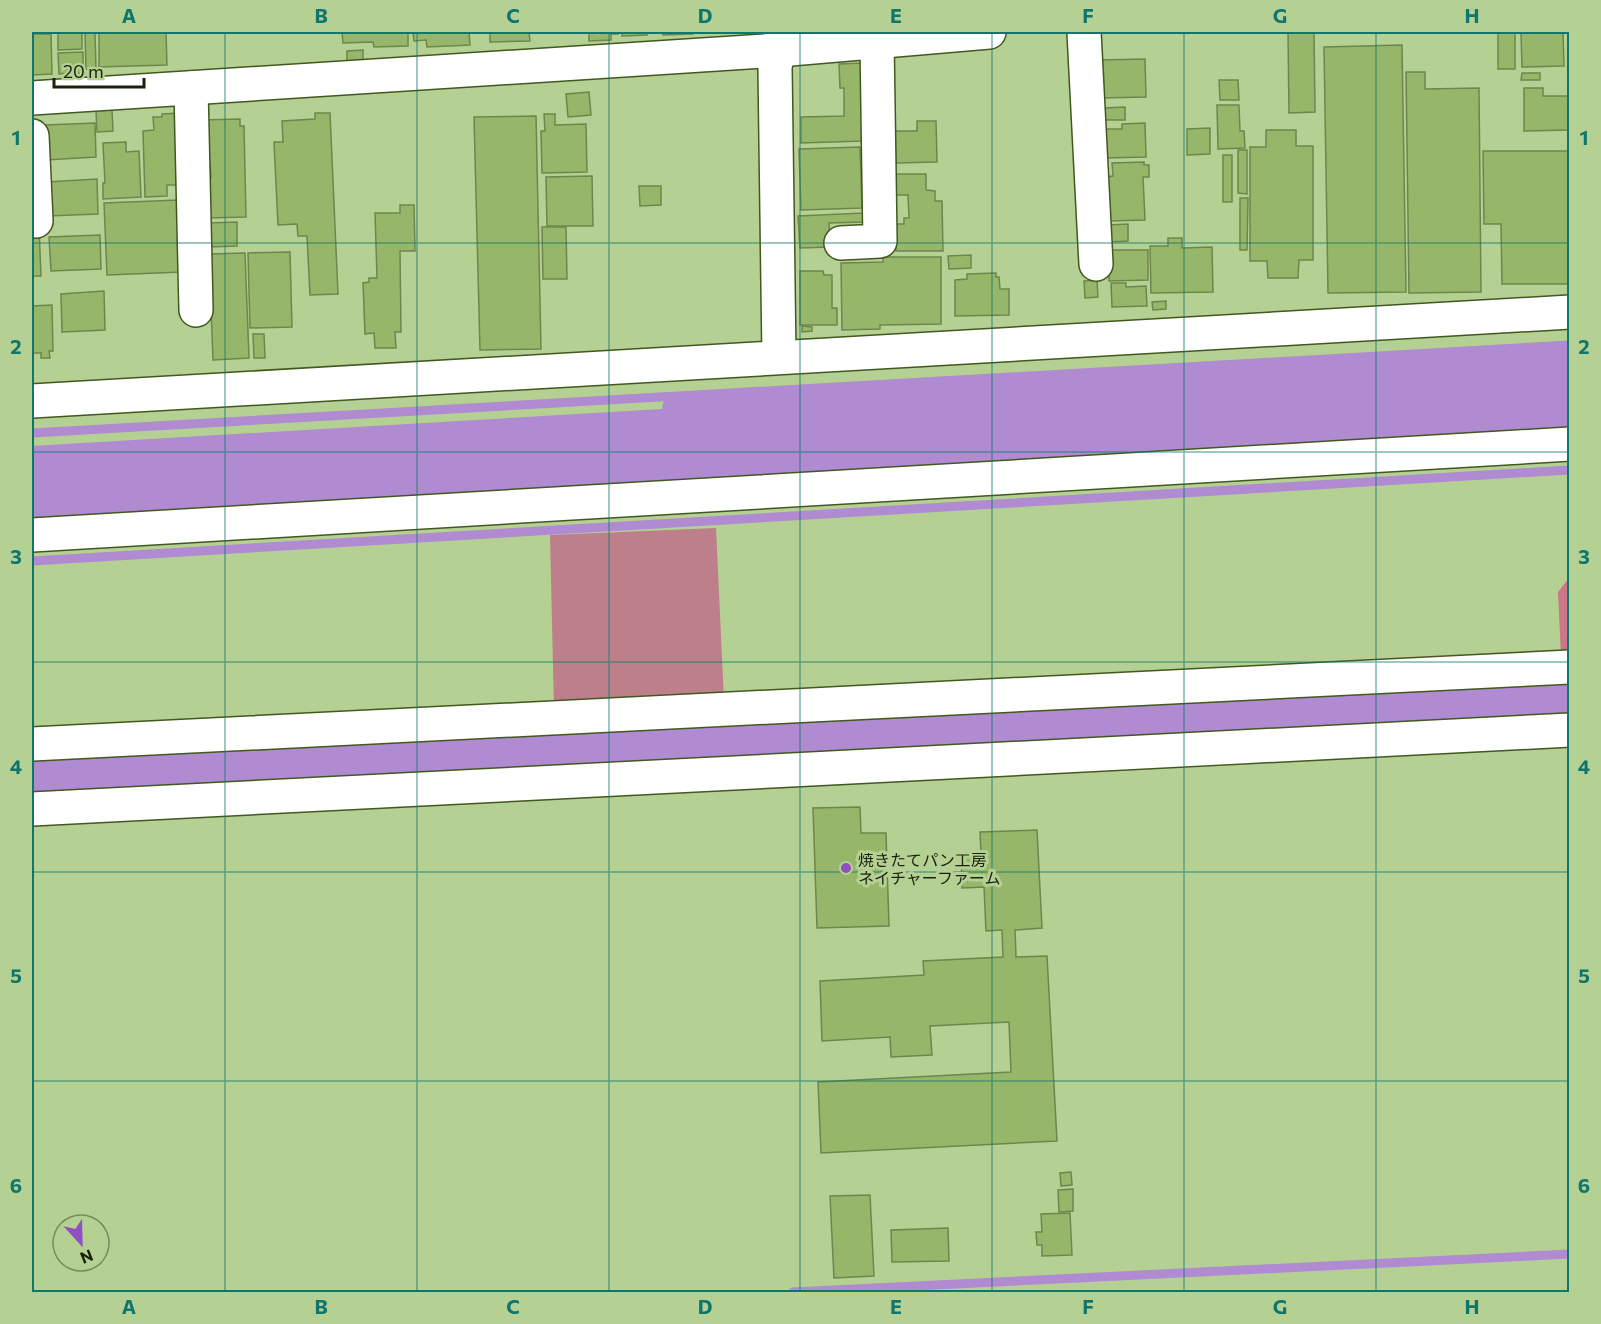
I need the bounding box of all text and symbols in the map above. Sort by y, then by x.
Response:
text: A [122,3,136,27]
text: B [314,3,328,27]
text: C [506,3,520,27]
text: D [698,3,712,27]
text: E [890,3,902,27]
text: F [1082,3,1094,27]
text: G [1273,3,1287,27]
text: H [1465,3,1480,27]
scale bar [54,51,144,89]
text: 20 m [63,60,104,82]
text: 1 [11,125,21,149]
text: 1 [1579,125,1589,149]
text: 2 [10,334,22,358]
text: 2 [1578,334,1590,358]
text: 3 [10,544,22,568]
text: 3 [1578,544,1590,568]
text: 4 [10,754,22,778]
text: 4 [1578,754,1590,778]
place label: 焼きたてパン工房 ネイチャーファーム [858,850,1000,887]
marker: 焼きたてパン工房 ネイチャーファーム [839,861,853,875]
text: 5 [10,963,22,987]
text: 5 [1578,963,1590,987]
text: 6 [10,1173,22,1197]
text: 6 [1578,1173,1590,1197]
north arrow [51,1213,111,1273]
text: N [78,1246,96,1268]
text: A [122,1294,136,1318]
text: B [314,1294,328,1318]
text: C [506,1294,520,1318]
text: D [698,1294,712,1318]
text: E [890,1294,902,1318]
text: F [1082,1294,1094,1318]
text: G [1273,1294,1287,1318]
text: H [1465,1294,1480,1318]

